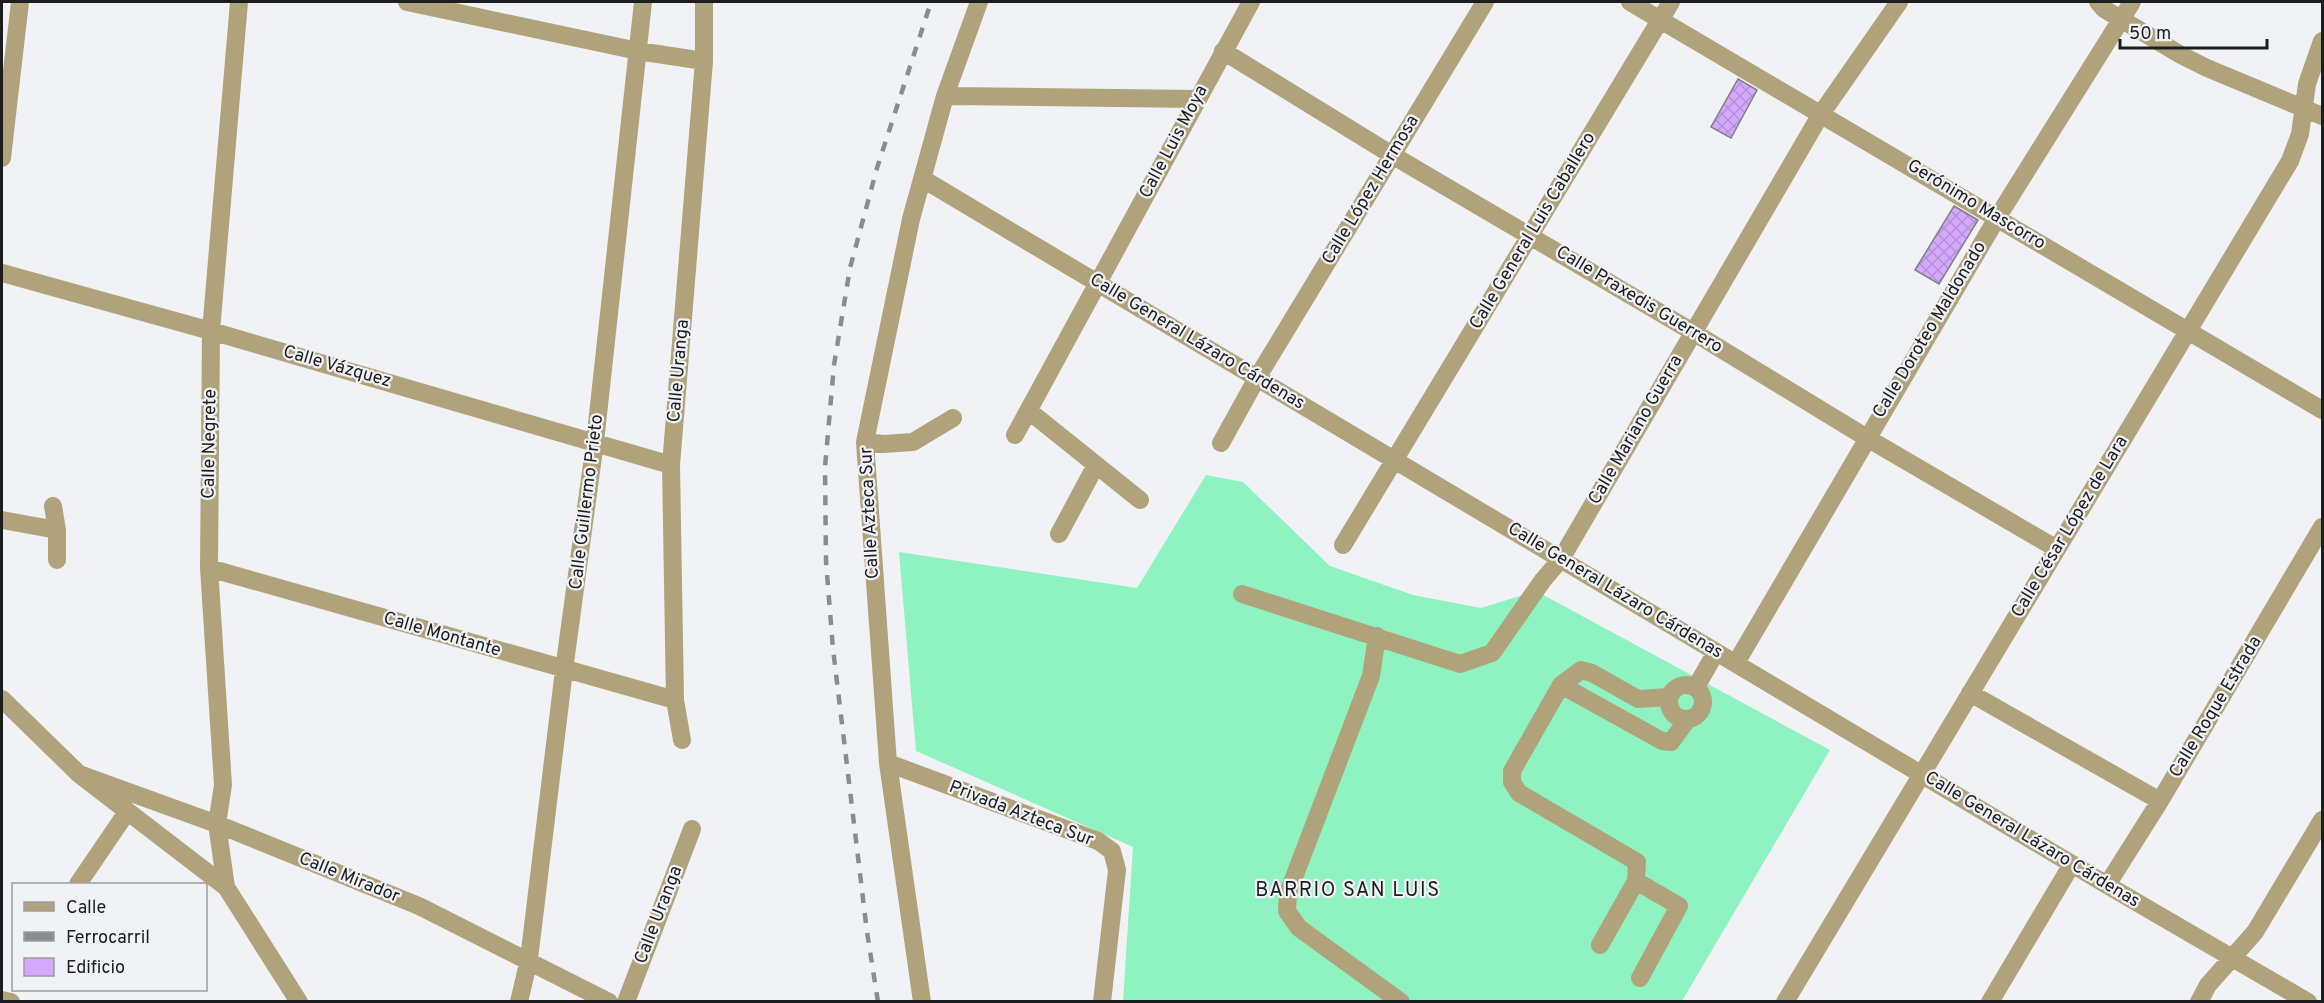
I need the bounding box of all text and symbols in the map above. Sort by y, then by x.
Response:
scale bar [2120,12,2267,50]
text: 50 m [2129,23,2171,46]
street label: Calle Luis Moya [1135,81,1213,203]
street label: Calle López Hermosa [1317,111,1425,269]
street label: Calle General Luis Caballero [1465,128,1601,334]
street label: Gerónimo Mascorro [1903,155,2049,255]
street label: Calle Doroteo Maldonado [1868,237,1992,423]
street label: Calle Praxedis Guerrero [1551,241,1727,359]
street label: Calle General Lázaro Cárdenas [1085,269,1309,415]
street label: Calle Uranga [663,319,695,423]
street label: Calle Vázquez [280,341,394,393]
street label: Calle Mariano Guerra [1584,351,1688,509]
street label: Calle Negrete [198,389,222,499]
street label: Calle Guillermo Prieto [565,413,609,591]
street label: Calle César López de Lara [2006,432,2134,622]
street label: Calle Azteca Sur [855,446,885,580]
street label: Calle General Lázaro Cárdenas [1503,518,1727,664]
street label: Calle Montante [381,607,503,663]
street label: Calle Roque Estrada [2165,632,2267,782]
street label: Calle General Lázaro Cárdenas [1920,767,2144,913]
street label: Privada Azteca Sur [945,776,1097,852]
street label: Calle Mirador [295,847,403,909]
street label: Calle Uranga [630,863,688,967]
district label: BARRIO SAN LUIS [1255,878,1441,904]
legend [12,883,207,991]
text: Calle [66,897,106,920]
text: Ferrocarril [66,927,150,950]
text: Edificio [66,957,125,980]

